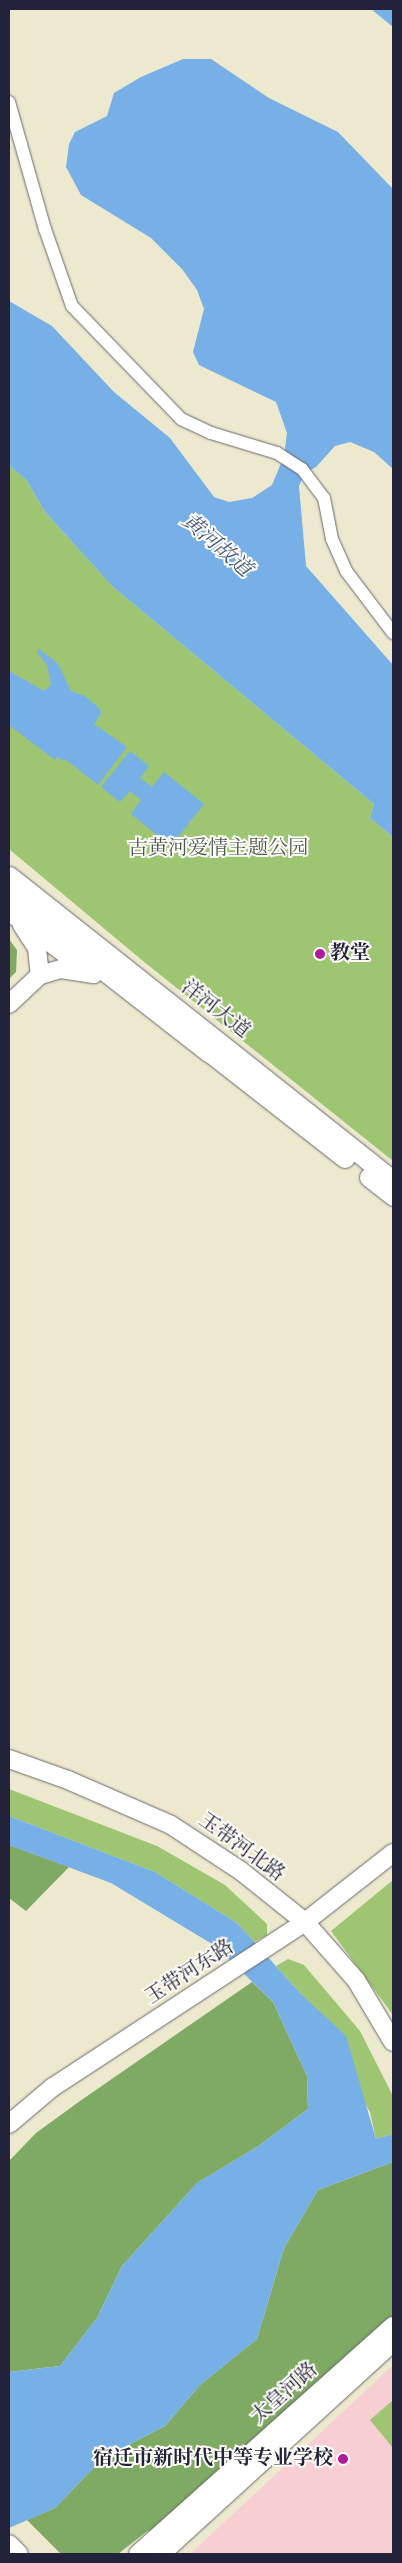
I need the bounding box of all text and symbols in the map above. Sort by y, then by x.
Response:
water label: 黄河故道 [176,509,256,583]
park label: 古黄河爱情主题公园 [128,837,308,861]
place label: 教堂 [330,942,370,966]
marker: 教堂 [314,948,326,960]
street label: 洋河大道 [176,976,254,1044]
street label: 玉带河北路 [193,1809,289,1887]
street label: 玉带河东路 [142,1936,238,2010]
street label: 太皇河路 [247,2358,323,2430]
place label: 宿迁市新时代中等专业学校 [93,2447,333,2471]
marker: 宿迁市新时代中等专业学校 [337,2453,349,2465]

